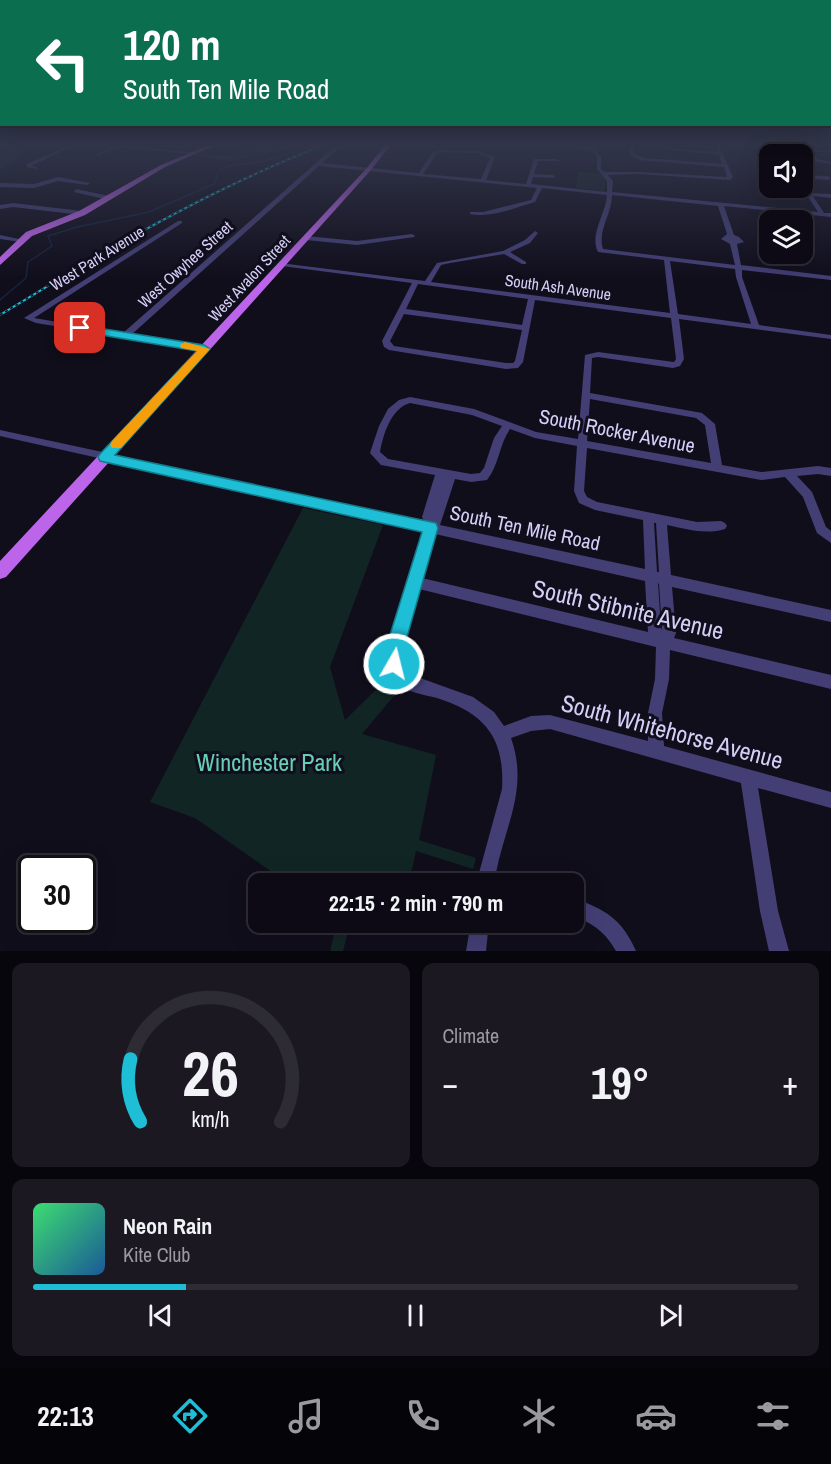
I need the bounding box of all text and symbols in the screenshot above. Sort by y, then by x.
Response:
text: 120 m [123,17,221,73]
icon: left [24,24,102,102]
text: South Ten Mile Road [123,71,329,107]
map controls [759,144,813,264]
button: sound [759,144,813,198]
button: layers [759,210,813,264]
street label: West Owyhee Street [133,215,237,312]
street label: West Park Avenue [46,220,148,296]
street label: West Avalon Street [203,230,295,326]
street label: South Ash Avenue [503,269,613,305]
pin [54,302,105,353]
icon: arrive [63,311,96,344]
street label: South Rocker Avenue [537,402,697,459]
street label: South Ten Mile Road [448,498,603,557]
street label: South Stibnite Avenue [529,571,727,647]
position arrow [362,632,426,696]
street label: South Whitehorse Avenue [558,686,787,776]
park label: Winchester Park [196,746,342,778]
speed limit sign: 30 [18,855,96,933]
text: 22:15 · 2 min · 790 m [329,888,503,918]
text: Climate [443,1022,499,1049]
text: 26 [182,1031,239,1115]
text: 19° [591,1052,650,1113]
text: − [443,1061,458,1105]
text: + [782,1061,798,1105]
text: km/h [192,1105,230,1134]
text: Neon Rain [123,1211,212,1241]
text: Kite Club [123,1241,190,1268]
icon: previous [144,1299,177,1332]
icon: pause [399,1299,432,1332]
icon: next [654,1299,687,1332]
icon: directions [169,1395,211,1437]
icon: music [285,1395,327,1437]
icon: phone [402,1395,444,1437]
icon: climate [518,1395,560,1437]
icon: car [635,1395,677,1437]
icon: filters [752,1395,794,1437]
text: 22:13 [37,1398,94,1434]

